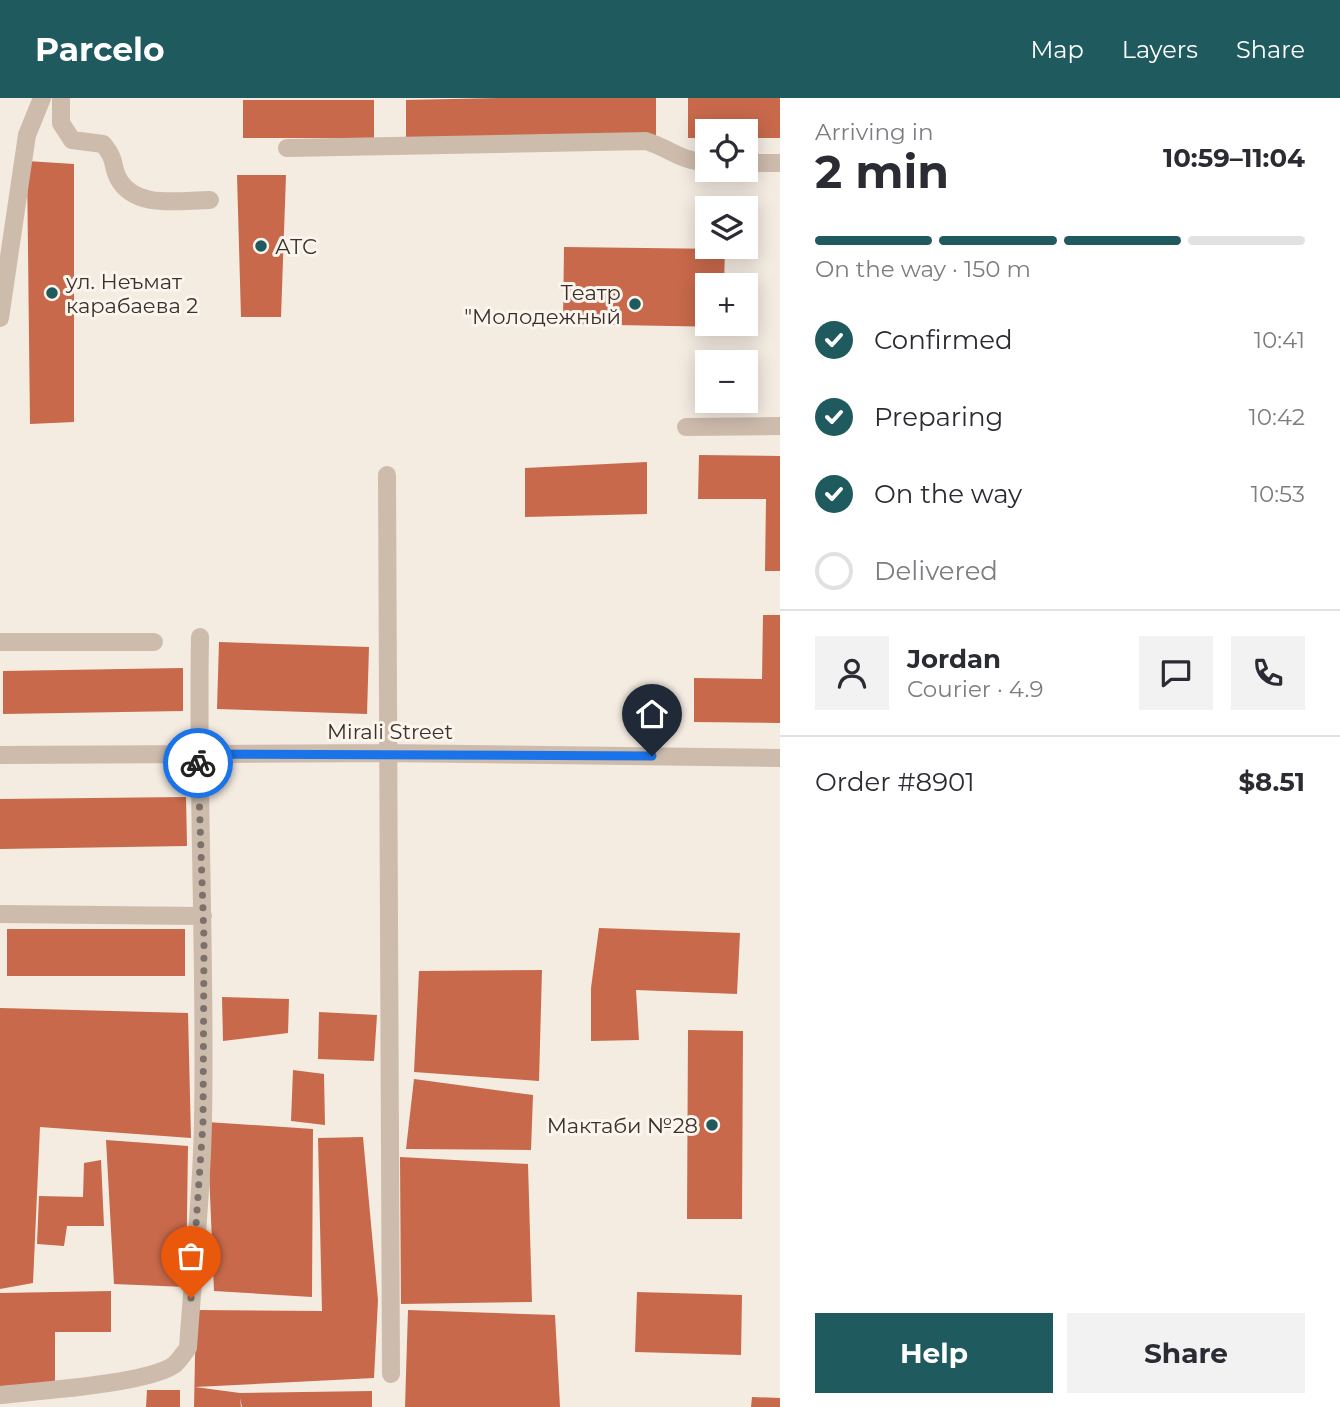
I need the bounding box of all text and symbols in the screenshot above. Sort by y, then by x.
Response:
text: Parcelo [35,29,165,69]
text: Map [1030,35,1084,64]
text: Layers [1122,35,1198,64]
text: Share [1236,35,1305,64]
text: Arriving in [815,118,934,146]
map controls [695,119,758,413]
button: locate [695,119,758,182]
text: 10:59–11:04 [1163,142,1305,174]
text: 2 min [815,143,949,200]
button: layers [695,196,758,259]
place label: АТС [275,234,317,259]
marker: АТС [253,238,269,254]
text: On the way · 150 m [815,255,1031,283]
place label: ул. Неъмат карабаева 2 [65,269,198,318]
button: + [695,273,758,336]
place label: Театр "Молодежный [464,280,621,329]
marker: ул. Неъмат карабаева 2 [44,285,60,301]
marker: Театр "Молодежный [627,296,643,312]
icon: check [815,321,853,359]
text: Confirmed [874,324,1013,356]
text: 10:41 [1254,326,1305,354]
button: − [695,350,758,413]
icon: check [815,398,853,436]
text: Preparing [874,401,1003,433]
text: 10:42 [1248,403,1305,431]
icon: check [815,475,853,513]
text: On the way [874,478,1022,510]
text: 10:53 [1251,480,1305,508]
text: Delivered [874,555,998,587]
button: person [815,636,889,710]
button: chat [1139,636,1213,710]
button: phone [1231,636,1305,710]
text: Jordan [907,643,1001,675]
text: Courier · 4.9 [907,675,1043,703]
pin [622,684,682,756]
icon: home [633,695,671,733]
street label: Mirali Street [327,719,453,744]
courier [163,728,233,798]
icon: bike [179,744,217,782]
text: Order #8901 [815,766,975,798]
text: $8.51 [1239,766,1305,798]
place label: Мактаби №28 [547,1113,698,1138]
marker: Мактаби №28 [704,1117,720,1133]
pin [161,1226,221,1298]
icon: bag [172,1237,210,1275]
button: Help [815,1313,1053,1393]
button: Share [1067,1313,1305,1393]

